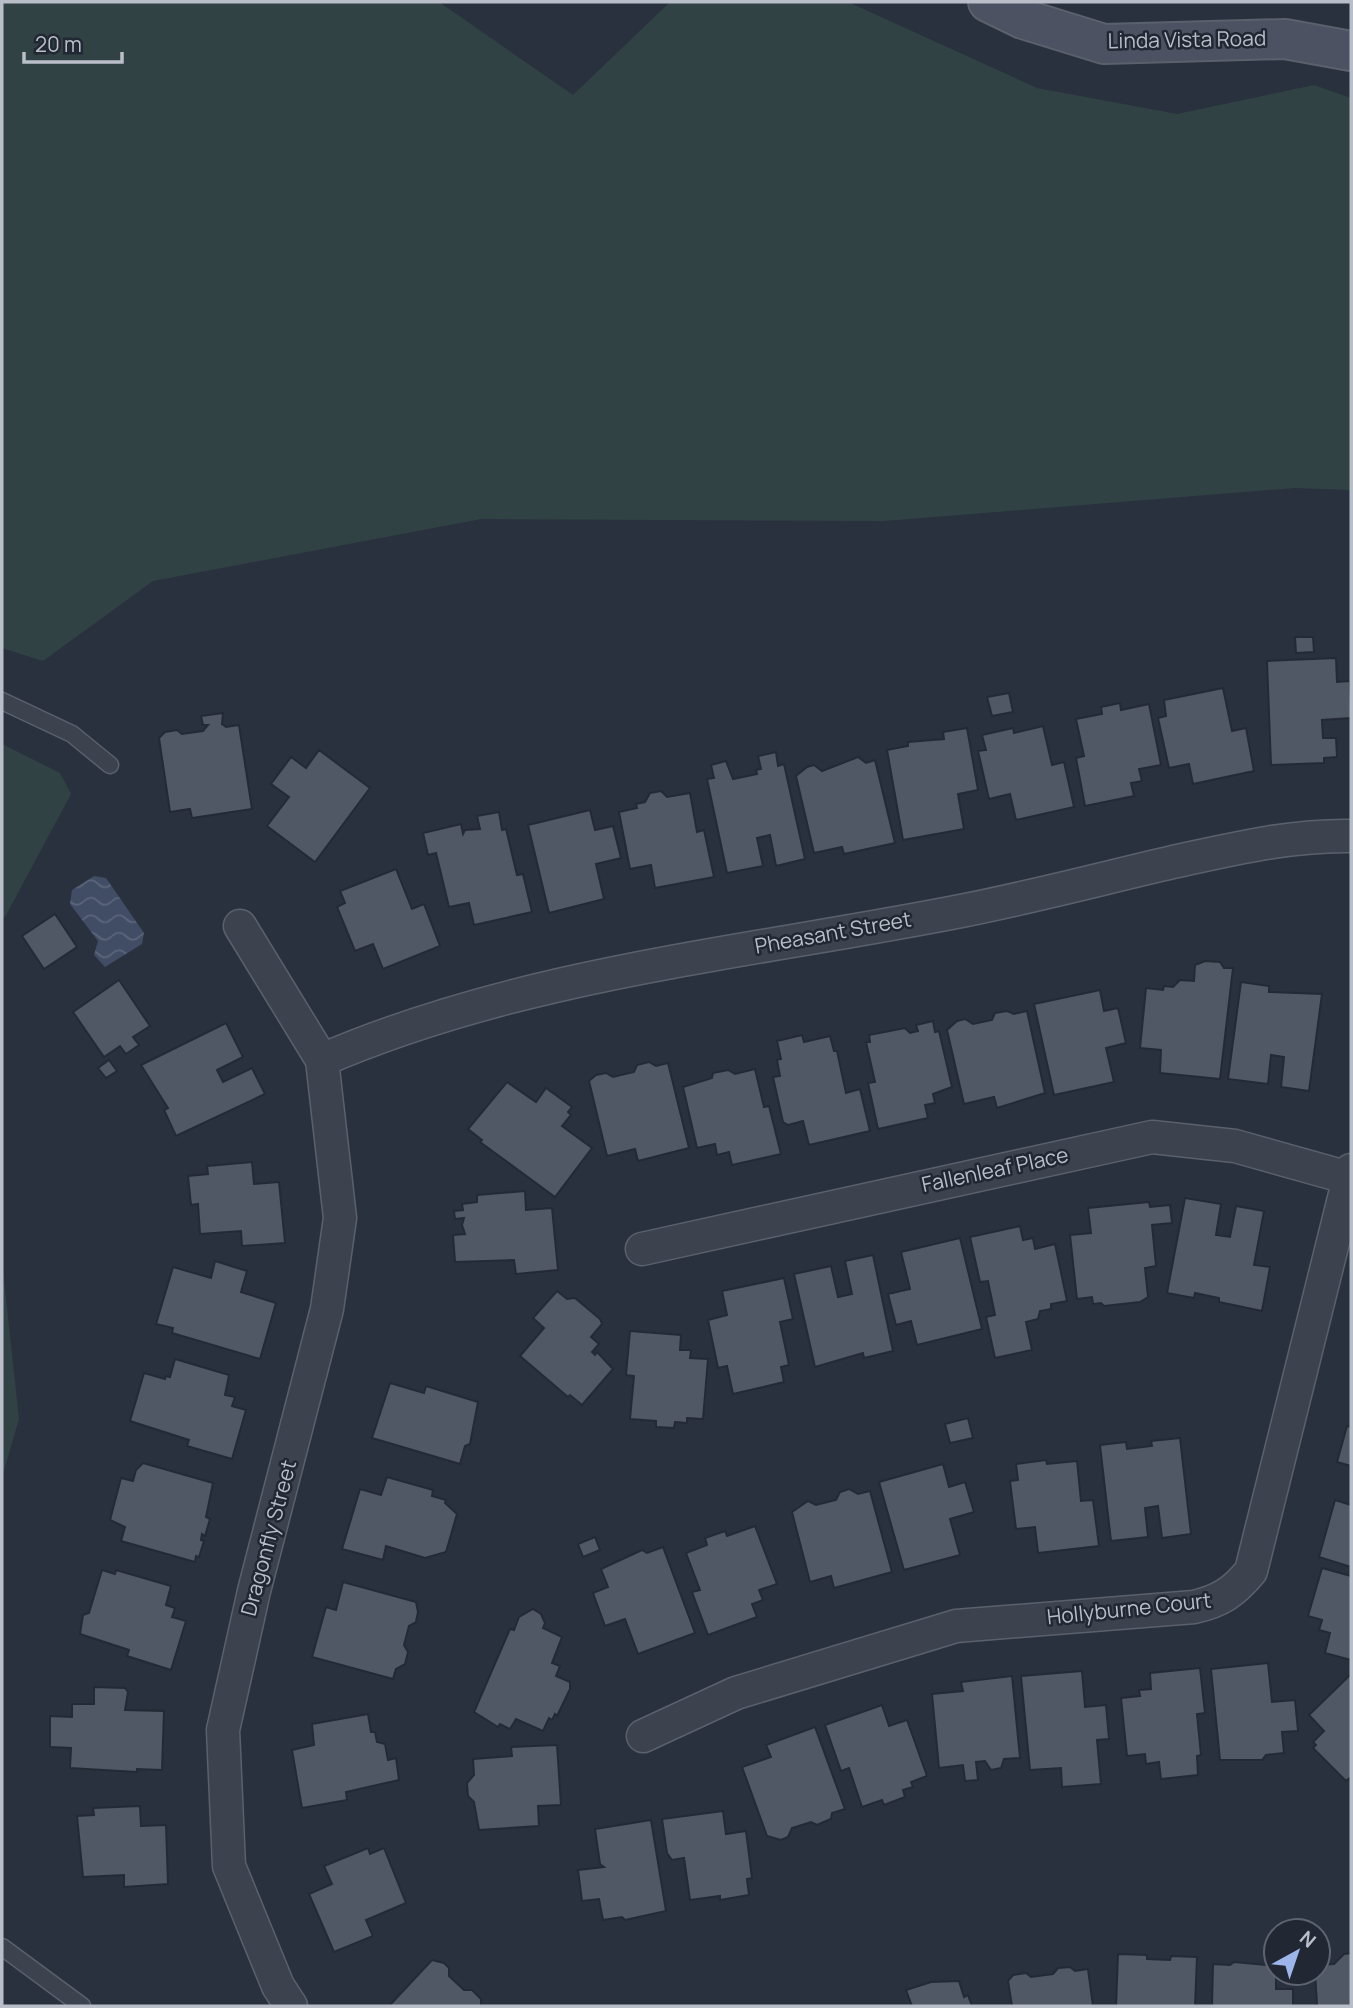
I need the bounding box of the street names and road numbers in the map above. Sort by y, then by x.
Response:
street label: Linda Vista Road [1107,24,1267,54]
street label: Pheasant Street [752,904,913,960]
street label: Fallenleaf Place [919,1140,1071,1198]
street label: Dragonfly Street [234,1457,302,1619]
street label: Hollyburne Court [1045,1585,1212,1631]

